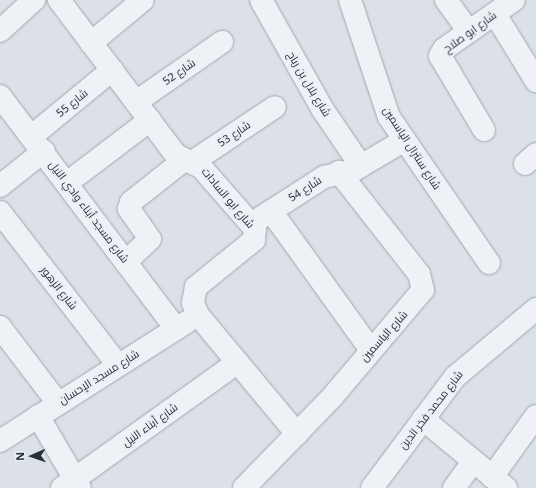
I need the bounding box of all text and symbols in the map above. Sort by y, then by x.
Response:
street label: شارع ابو صلاح [441,8,499,56]
street label: شارع بلال بن رباح [284,49,334,119]
street label: شارع 52 [160,56,198,88]
street label: شارع 55 [54,86,90,120]
street label: شارع سنترال الياسمين [380,104,444,192]
street label: شارع 53 [215,118,253,150]
street label: شارع مسجد أبناء وادي النيل [46,158,132,266]
street label: شارع ابو السادات [199,165,257,231]
street label: شارع 54 [286,173,324,205]
street label: شارع الزهور [38,264,80,312]
street label: شارع الياسمين [358,308,410,364]
street label: شارع مسجد الإحسان [56,347,142,407]
street label: شارع محمد فخر الدين [396,368,466,452]
street label: شارع أبناء النيل [120,400,180,450]
north arrow [12,436,52,476]
text: N [12,452,27,461]

